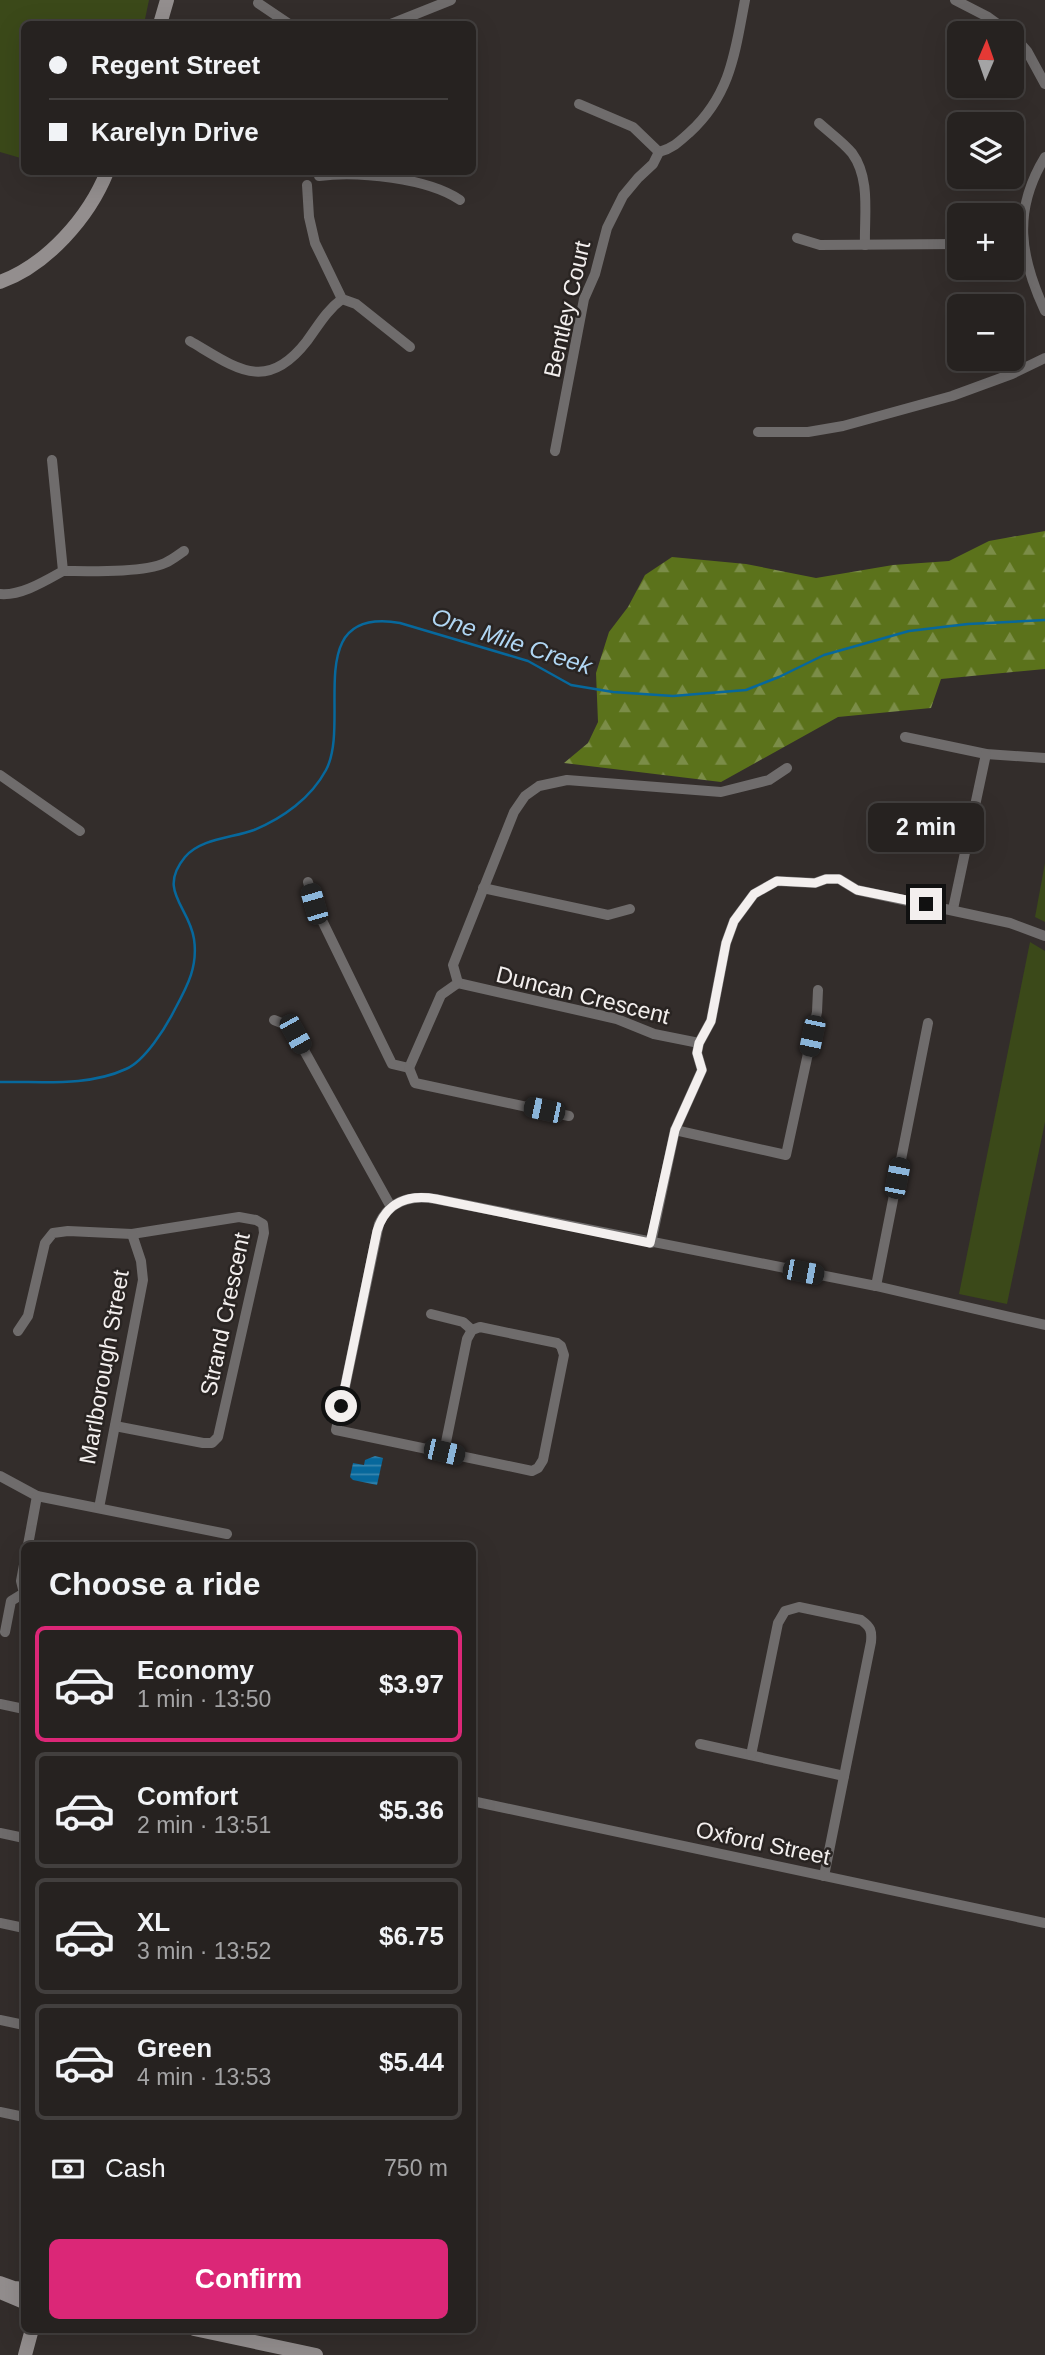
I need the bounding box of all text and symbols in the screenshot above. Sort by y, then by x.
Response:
north arrow [947,21,1024,98]
map controls [947,21,1024,371]
text: Regent Street [91,50,260,80]
button: layers [947,112,1024,189]
text: Karelyn Drive [91,117,259,147]
button: + [947,203,1024,280]
street label: Bentley Court [539,238,595,380]
button: − [947,294,1024,371]
water label: One Mile Creek [429,602,597,680]
callout: 2 min [868,802,984,852]
text: 2 min [896,814,956,840]
car [299,881,330,927]
route end [910,888,942,920]
street label: Duncan Crescent [494,961,673,1029]
car [276,1011,315,1057]
car [798,1013,827,1059]
car [522,1095,567,1125]
car [883,1155,912,1201]
street label: Strand Crescent [195,1229,255,1398]
car [781,1258,826,1286]
street label: Marlborough Street [74,1267,134,1466]
route start [325,1390,357,1422]
car [422,1437,467,1467]
text: Choose a ride [49,1566,261,1602]
icon: car [53,1653,116,1716]
text: Economy [137,1655,254,1685]
text: $3.97 [379,1669,444,1699]
text: 1 min · 13:50 [137,1686,271,1712]
icon: car [53,1779,116,1842]
text: Comfort [137,1781,238,1811]
text: $5.36 [379,1795,444,1825]
text: 2 min · 13:51 [137,1812,271,1838]
street label: Oxford Street [693,1816,833,1870]
icon: car [53,1905,116,1968]
text: XL [137,1907,170,1937]
text: $6.75 [379,1921,444,1951]
text: 3 min · 13:52 [137,1938,271,1964]
icon: car [53,2031,116,2094]
text: Green [137,2033,212,2063]
text: $5.44 [379,2047,444,2077]
text: 4 min · 13:53 [137,2064,271,2090]
icon: cash [49,2150,87,2188]
text: Cash [105,2153,166,2183]
text: 750 m [384,2155,448,2181]
button: Confirm [49,2239,448,2319]

